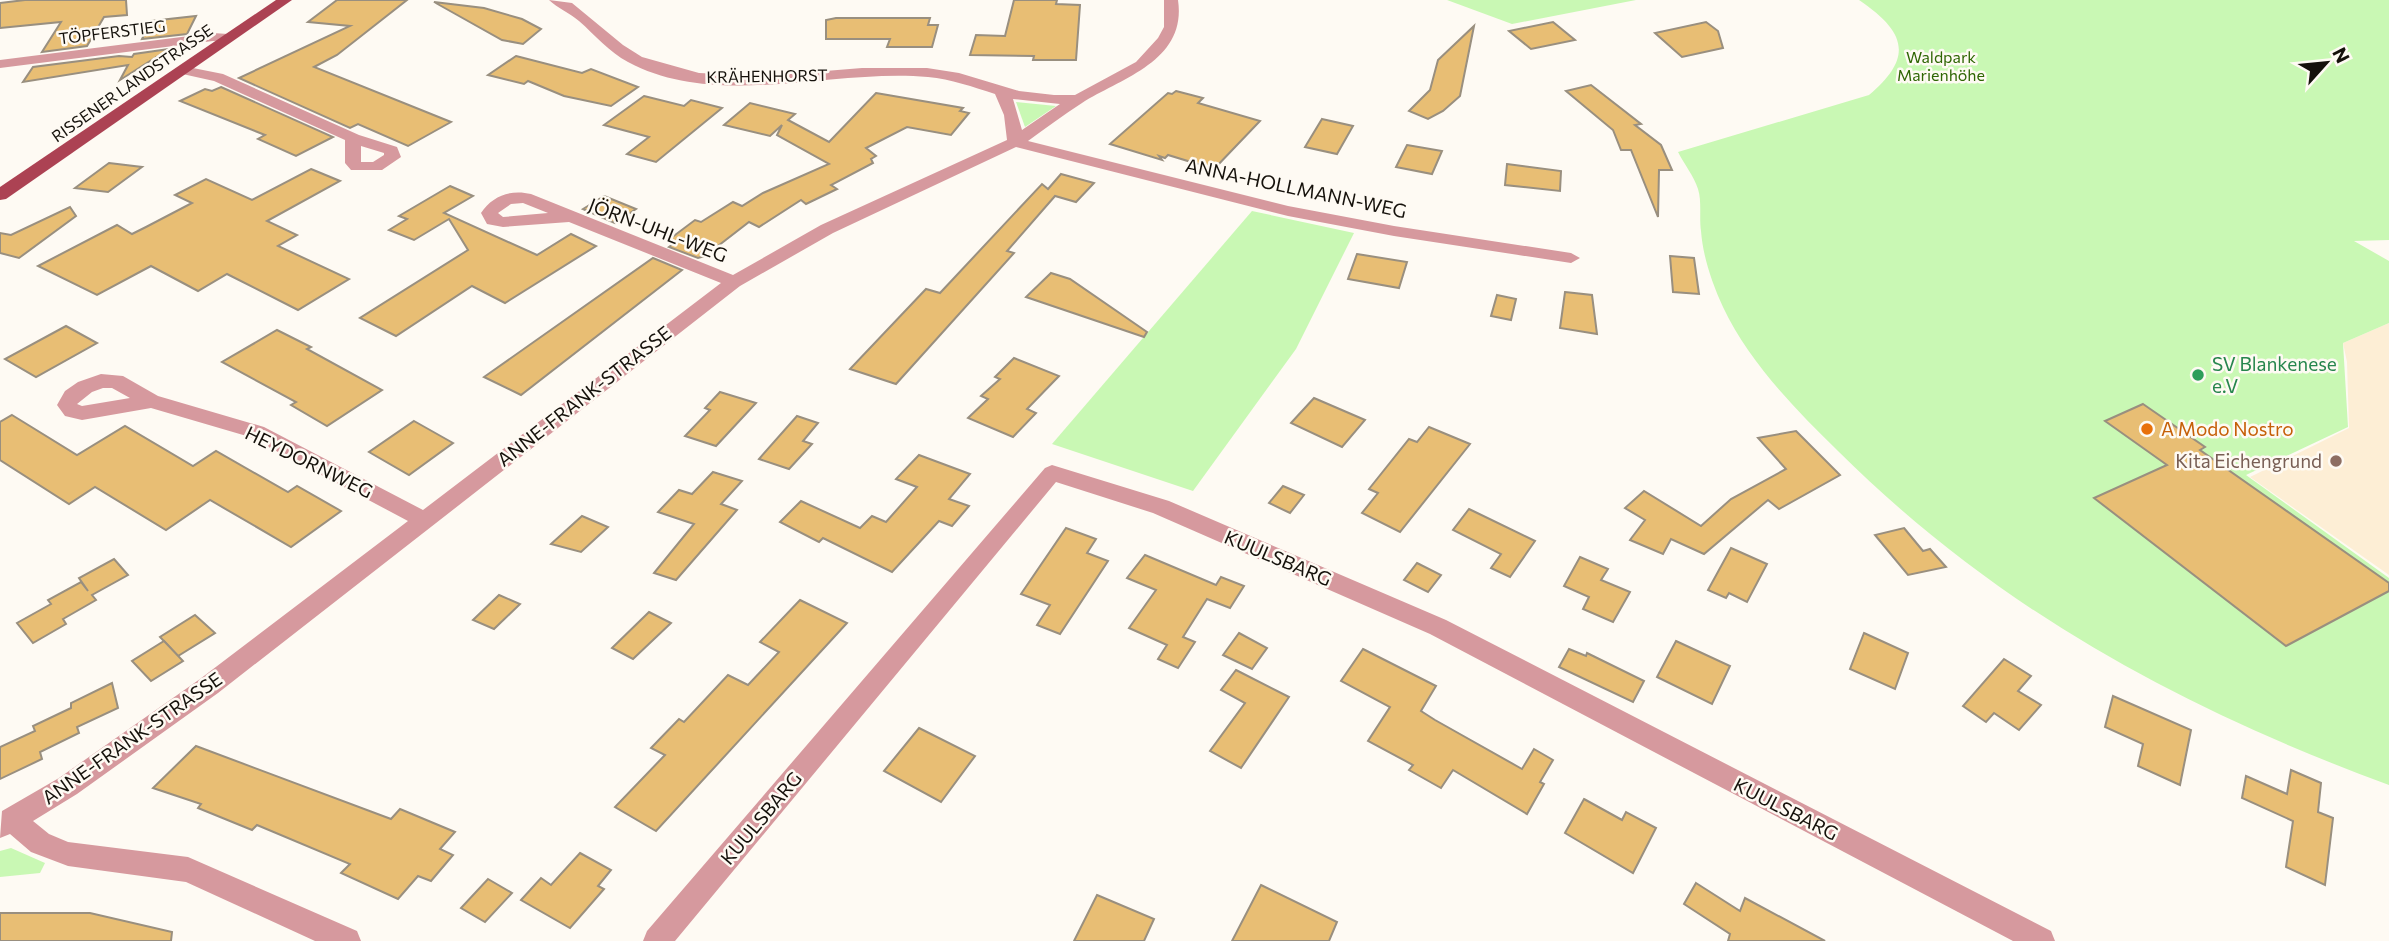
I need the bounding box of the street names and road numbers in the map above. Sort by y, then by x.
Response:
street label: TÖPFERSTIEG [57,16,166,47]
street label: RISSENER LANDSTRASSE [47,20,216,146]
street label: KRÄHENHORST [706,65,828,86]
street label: ANNA-HOLLMANN-WEG [1183,153,1409,222]
street label: JÖRN-UHL-WEG [586,192,731,267]
street label: ANNE-FRANK-STRASSE [492,321,675,471]
street label: HEYDORNWEG [242,421,377,502]
street label: KUULSBARG [1221,525,1335,590]
street label: ANNE-FRANK-STRASSE [37,667,226,808]
street label: KUULSBARG [715,767,806,869]
street label: KUULSBARG [1730,772,1842,845]

